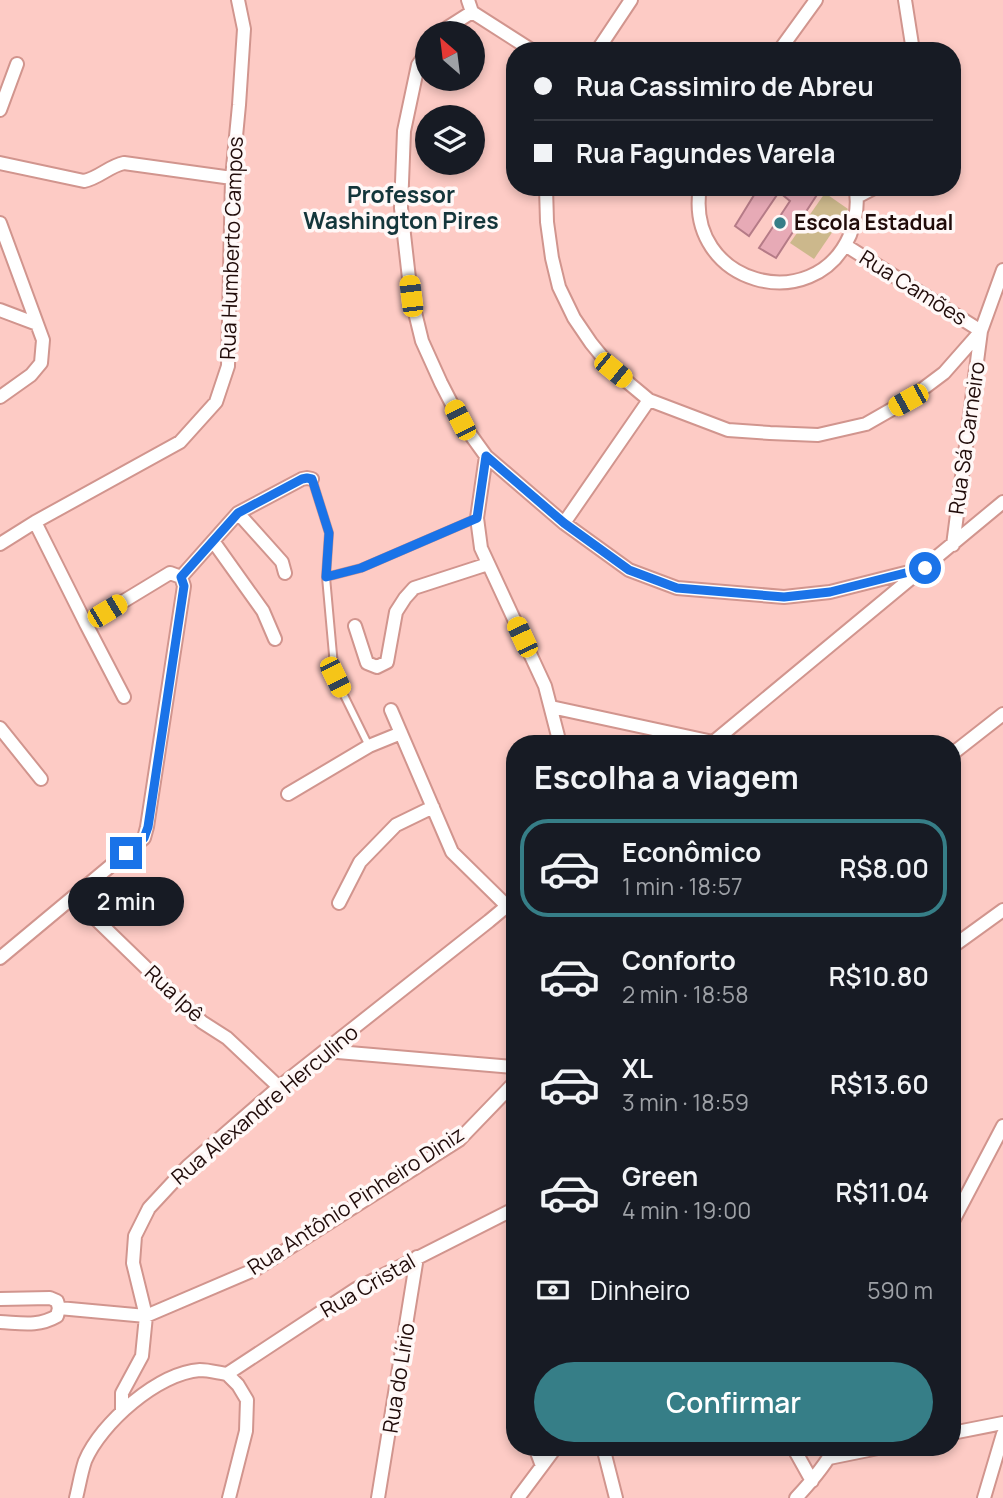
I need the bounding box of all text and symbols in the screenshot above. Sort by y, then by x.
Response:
north arrow [415,21,485,91]
map controls [415,21,485,175]
text: Rua Cassimiro de Abreu [576,68,874,104]
button: layers [415,105,485,175]
text: Rua Fagundes Varela [576,135,835,171]
street label: Rua Humberto Campos [213,136,249,360]
district label: Professor Washington Pires [303,178,499,236]
place label: Escola Estadual [794,208,954,236]
marker: Escola Estadual [772,215,788,231]
street label: Rua Camões [854,243,973,331]
car [399,274,424,318]
car [591,349,636,391]
street label: Rua Sá Carneiro [941,360,991,516]
car [885,381,932,419]
car [442,397,479,443]
route start [909,552,941,584]
car [84,591,131,631]
car [504,614,541,660]
car [317,654,354,700]
text: Escolha a viagem [534,755,799,799]
text: Econômico [622,834,761,870]
route end [110,837,142,869]
icon: car [538,837,601,900]
text: R$8.00 [840,850,929,886]
text: 1 min · 18:57 [622,870,743,902]
callout: 2 min [68,878,184,926]
text: 2 min [97,885,155,917]
text: Conforto [622,942,736,978]
icon: car [538,945,601,1008]
text: R$10.80 [829,958,929,994]
street label: Rua Ipê [139,959,210,1028]
text: 2 min · 18:58 [622,978,749,1010]
street label: Rua Alexandre Herculino [165,1018,364,1191]
text: XL [622,1050,653,1086]
icon: car [538,1053,601,1116]
text: R$13.60 [830,1066,929,1102]
text: 3 min · 18:59 [622,1086,749,1118]
street label: Rua Antônio Pinheiro Diniz [242,1120,469,1281]
text: Green [622,1158,698,1194]
icon: car [538,1161,601,1224]
text: R$11.04 [835,1174,929,1210]
text: 4 min · 19:00 [622,1194,751,1226]
street label: Rua Cristal [315,1247,420,1324]
icon: cash [534,1271,572,1309]
text: Dinheiro [590,1272,690,1308]
text: 590 m [867,1274,933,1306]
street label: Rua do Lírio [375,1321,421,1435]
button: Confirmar [534,1362,933,1442]

